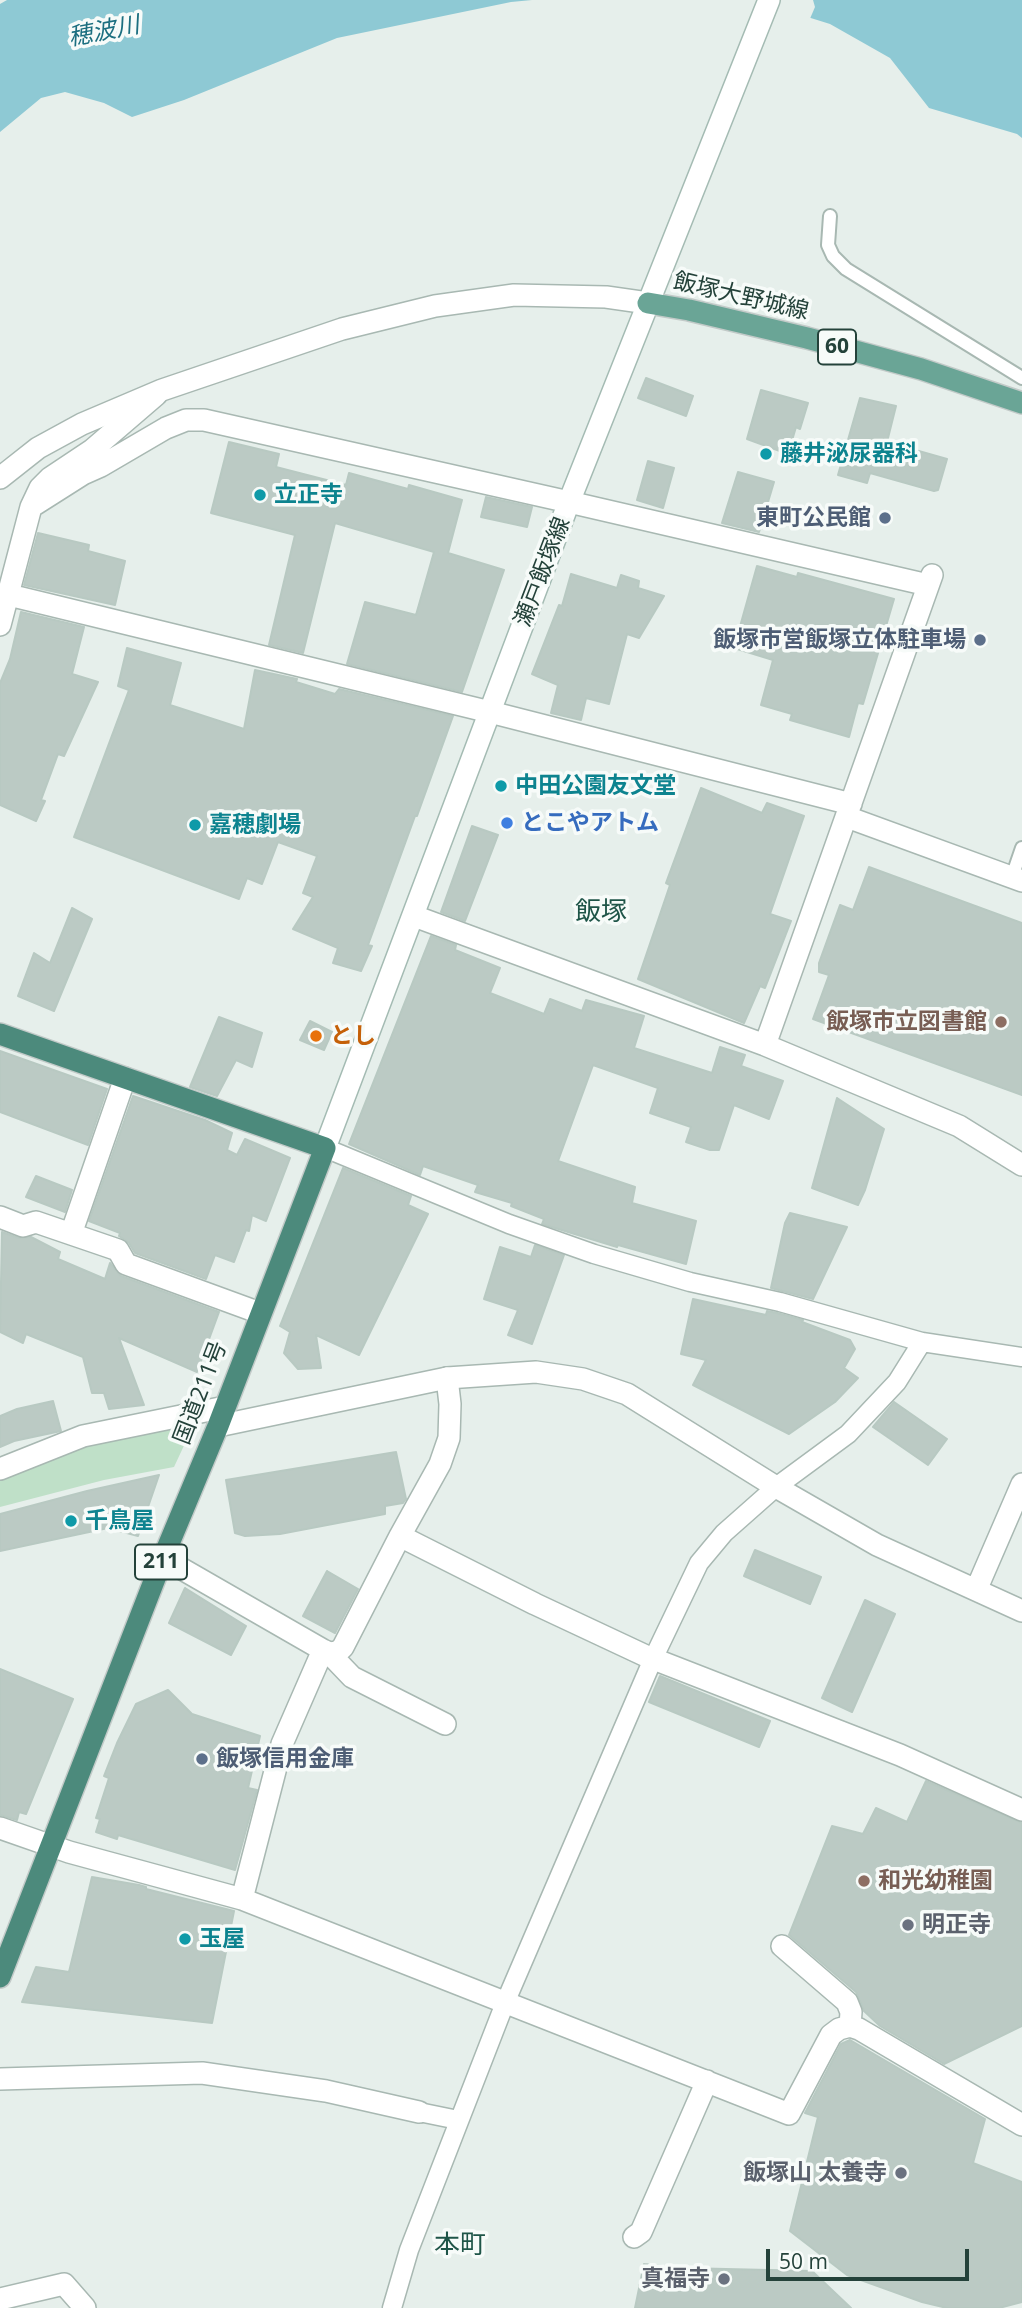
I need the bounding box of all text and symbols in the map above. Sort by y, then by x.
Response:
water label: 穂波川 [66,11,142,53]
street label: 飯塚大野城線 [671,268,811,326]
road number: 60 [818,330,856,364]
place label: 藤井泌尿器科 [780,440,918,468]
marker: 藤井泌尿器科 [758,446,774,462]
place label: 立正寺 [274,481,343,509]
marker: 立正寺 [252,487,268,503]
place label: 東町公民館 [756,504,871,532]
marker: 東町公民館 [877,510,893,526]
street label: 瀬戸飯塚線 [510,513,576,631]
place label: 飯塚市営飯塚立体駐車場 [713,626,966,654]
marker: 飯塚市営飯塚立体駐車場 [972,632,988,648]
place label: 中田公園友文堂 [515,772,676,800]
marker: 中田公園友文堂 [493,778,509,794]
place label: とこやアトム [521,809,659,837]
place label: 嘉穂劇場 [209,811,301,839]
marker: とこやアトム [499,815,515,831]
marker: 嘉穂劇場 [187,817,203,833]
district label: 飯塚 [575,897,627,929]
place label: 飯塚市立図書館 [826,1008,987,1036]
marker: 飯塚市立図書館 [993,1014,1009,1030]
place label: とし [330,1022,376,1050]
marker: とし [308,1028,324,1044]
street label: 国道211号 [169,1337,233,1449]
place label: 千鳥屋 [85,1507,154,1535]
marker: 千鳥屋 [63,1513,79,1529]
road number: 211 [135,1544,187,1580]
place label: 飯塚信用金庫 [216,1745,354,1773]
marker: 飯塚信用金庫 [194,1751,210,1767]
place label: 和光幼稚園 [878,1867,993,1895]
marker: 和光幼稚園 [856,1873,872,1889]
place label: 明正寺 [922,1911,991,1939]
marker: 明正寺 [900,1917,916,1933]
place label: 玉屋 [199,1925,245,1953]
marker: 玉屋 [177,1931,193,1947]
place label: 飯塚山 太養寺 [743,2159,887,2187]
marker: 飯塚山 太養寺 [893,2165,909,2181]
district label: 本町 [434,2230,486,2262]
scale bar [770,2234,973,2278]
text: 50 m [779,2247,828,2275]
place label: 真福寺 [641,2265,710,2293]
marker: 真福寺 [716,2271,732,2287]

